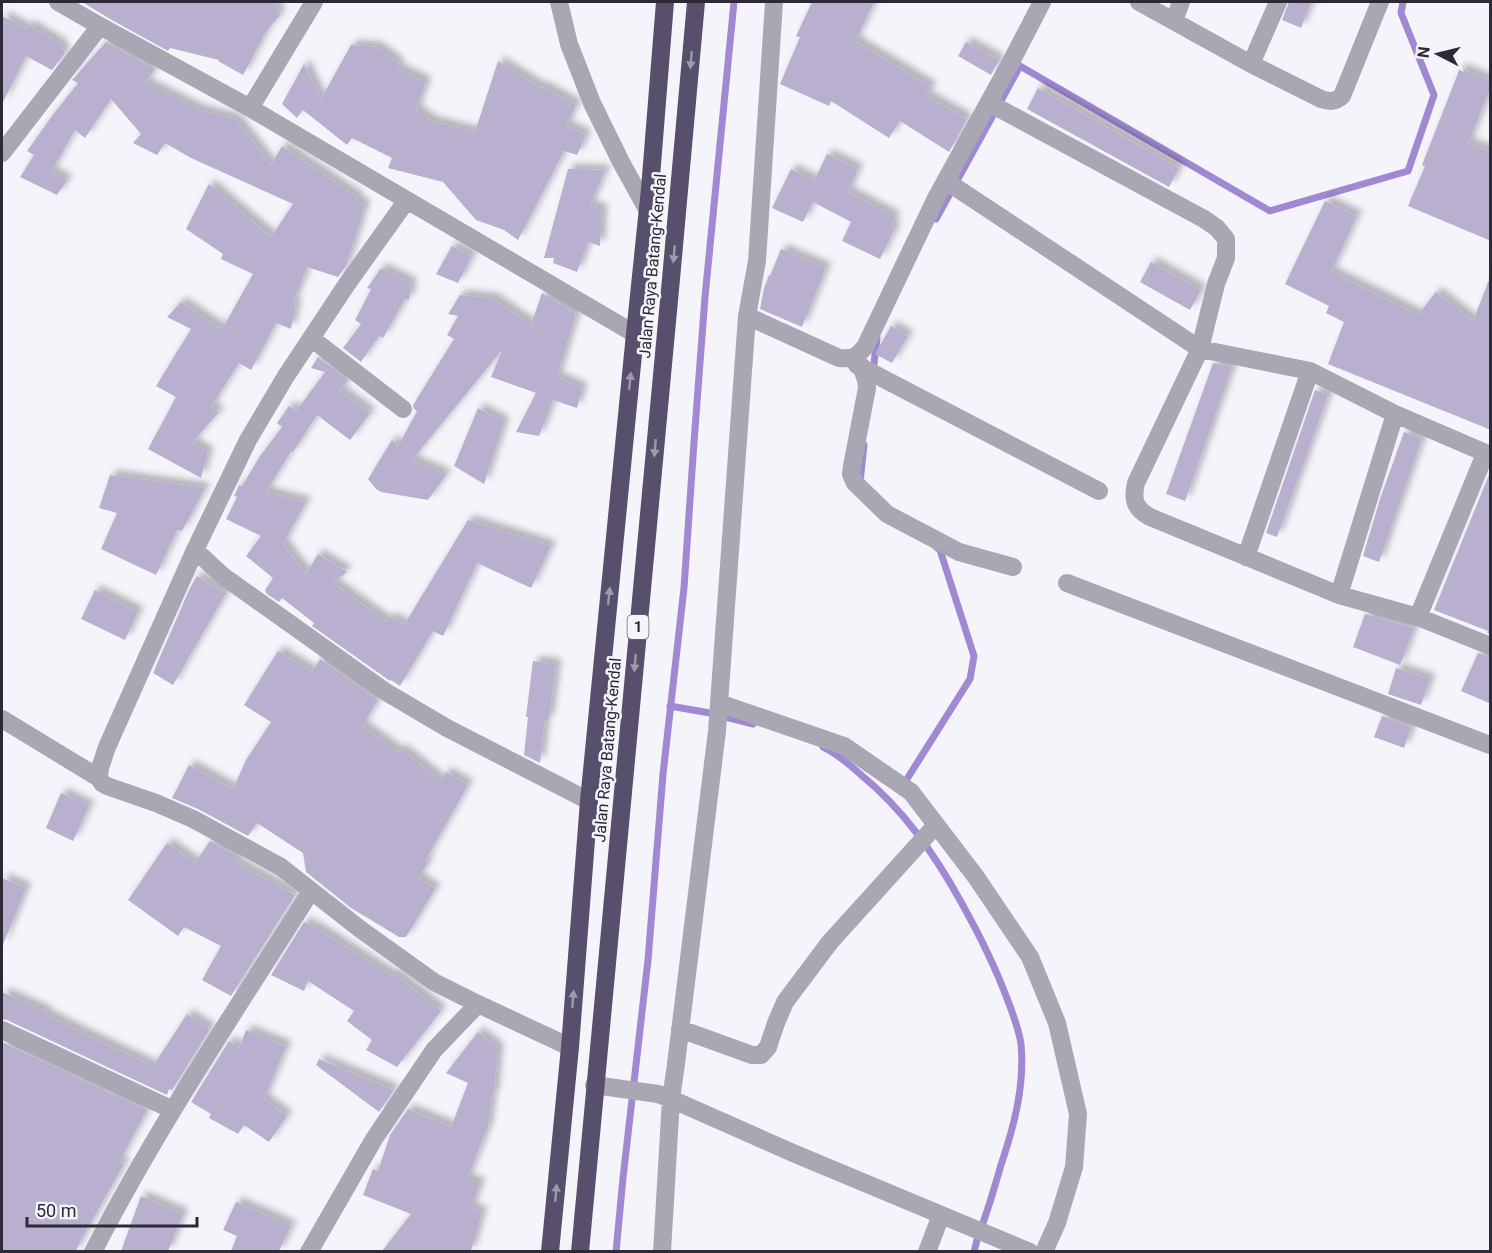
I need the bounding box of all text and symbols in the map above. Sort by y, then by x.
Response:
north arrow [1408,24,1468,84]
text: N [1413,45,1434,59]
one-way arrow [686,50,695,69]
street label: Jalan Raya Batang-Kendal [635,173,670,359]
one-way arrow [669,245,678,264]
one-way arrow [625,371,635,390]
one-way arrow [650,439,660,458]
one-way arrow [604,586,614,605]
road number: 1 [628,615,648,639]
one-way arrow [630,654,640,673]
street label: Jalan Raya Batang-Kendal [590,657,625,843]
one-way arrow [569,990,578,1009]
one-way arrow [551,1184,561,1203]
scale bar [27,1190,196,1228]
text: 50 m [36,1200,76,1221]

